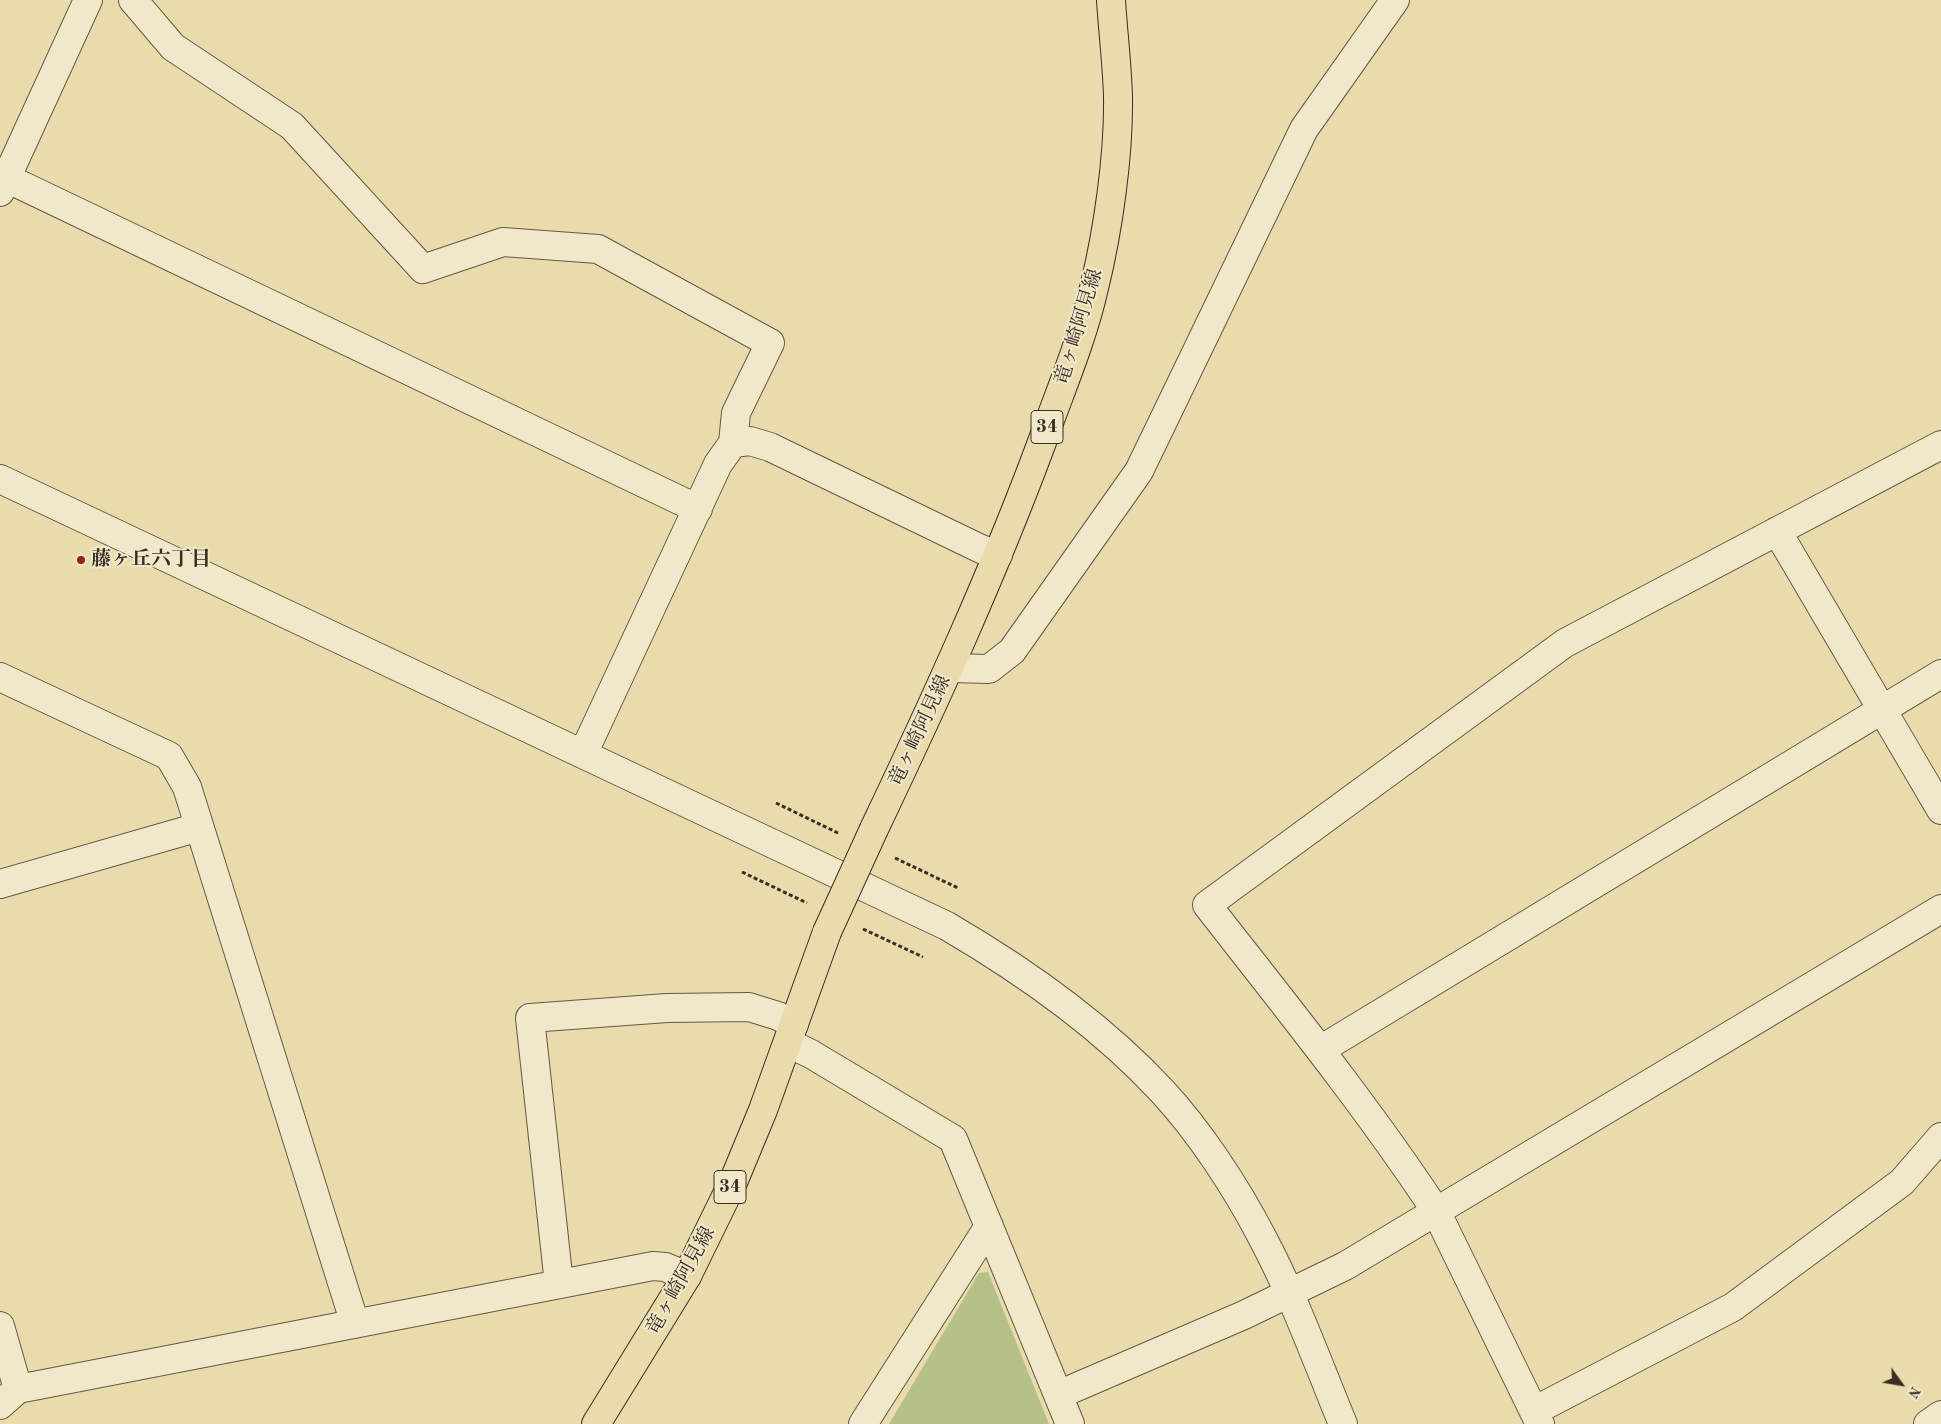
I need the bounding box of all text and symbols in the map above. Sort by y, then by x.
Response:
street label: 竜ヶ崎阿見線 [1050,266,1108,388]
road number: 34 [1031,411,1063,444]
place label: 藤ヶ丘六丁目 [91,548,211,572]
marker: 藤ヶ丘六丁目 [75,554,87,566]
street label: 竜ヶ崎阿見線 [884,672,956,790]
road number: 34 [714,1170,746,1204]
street label: 竜ヶ崎阿見線 [641,1223,721,1339]
north arrow [1876,1359,1926,1409]
text: N [1905,1384,1922,1400]

